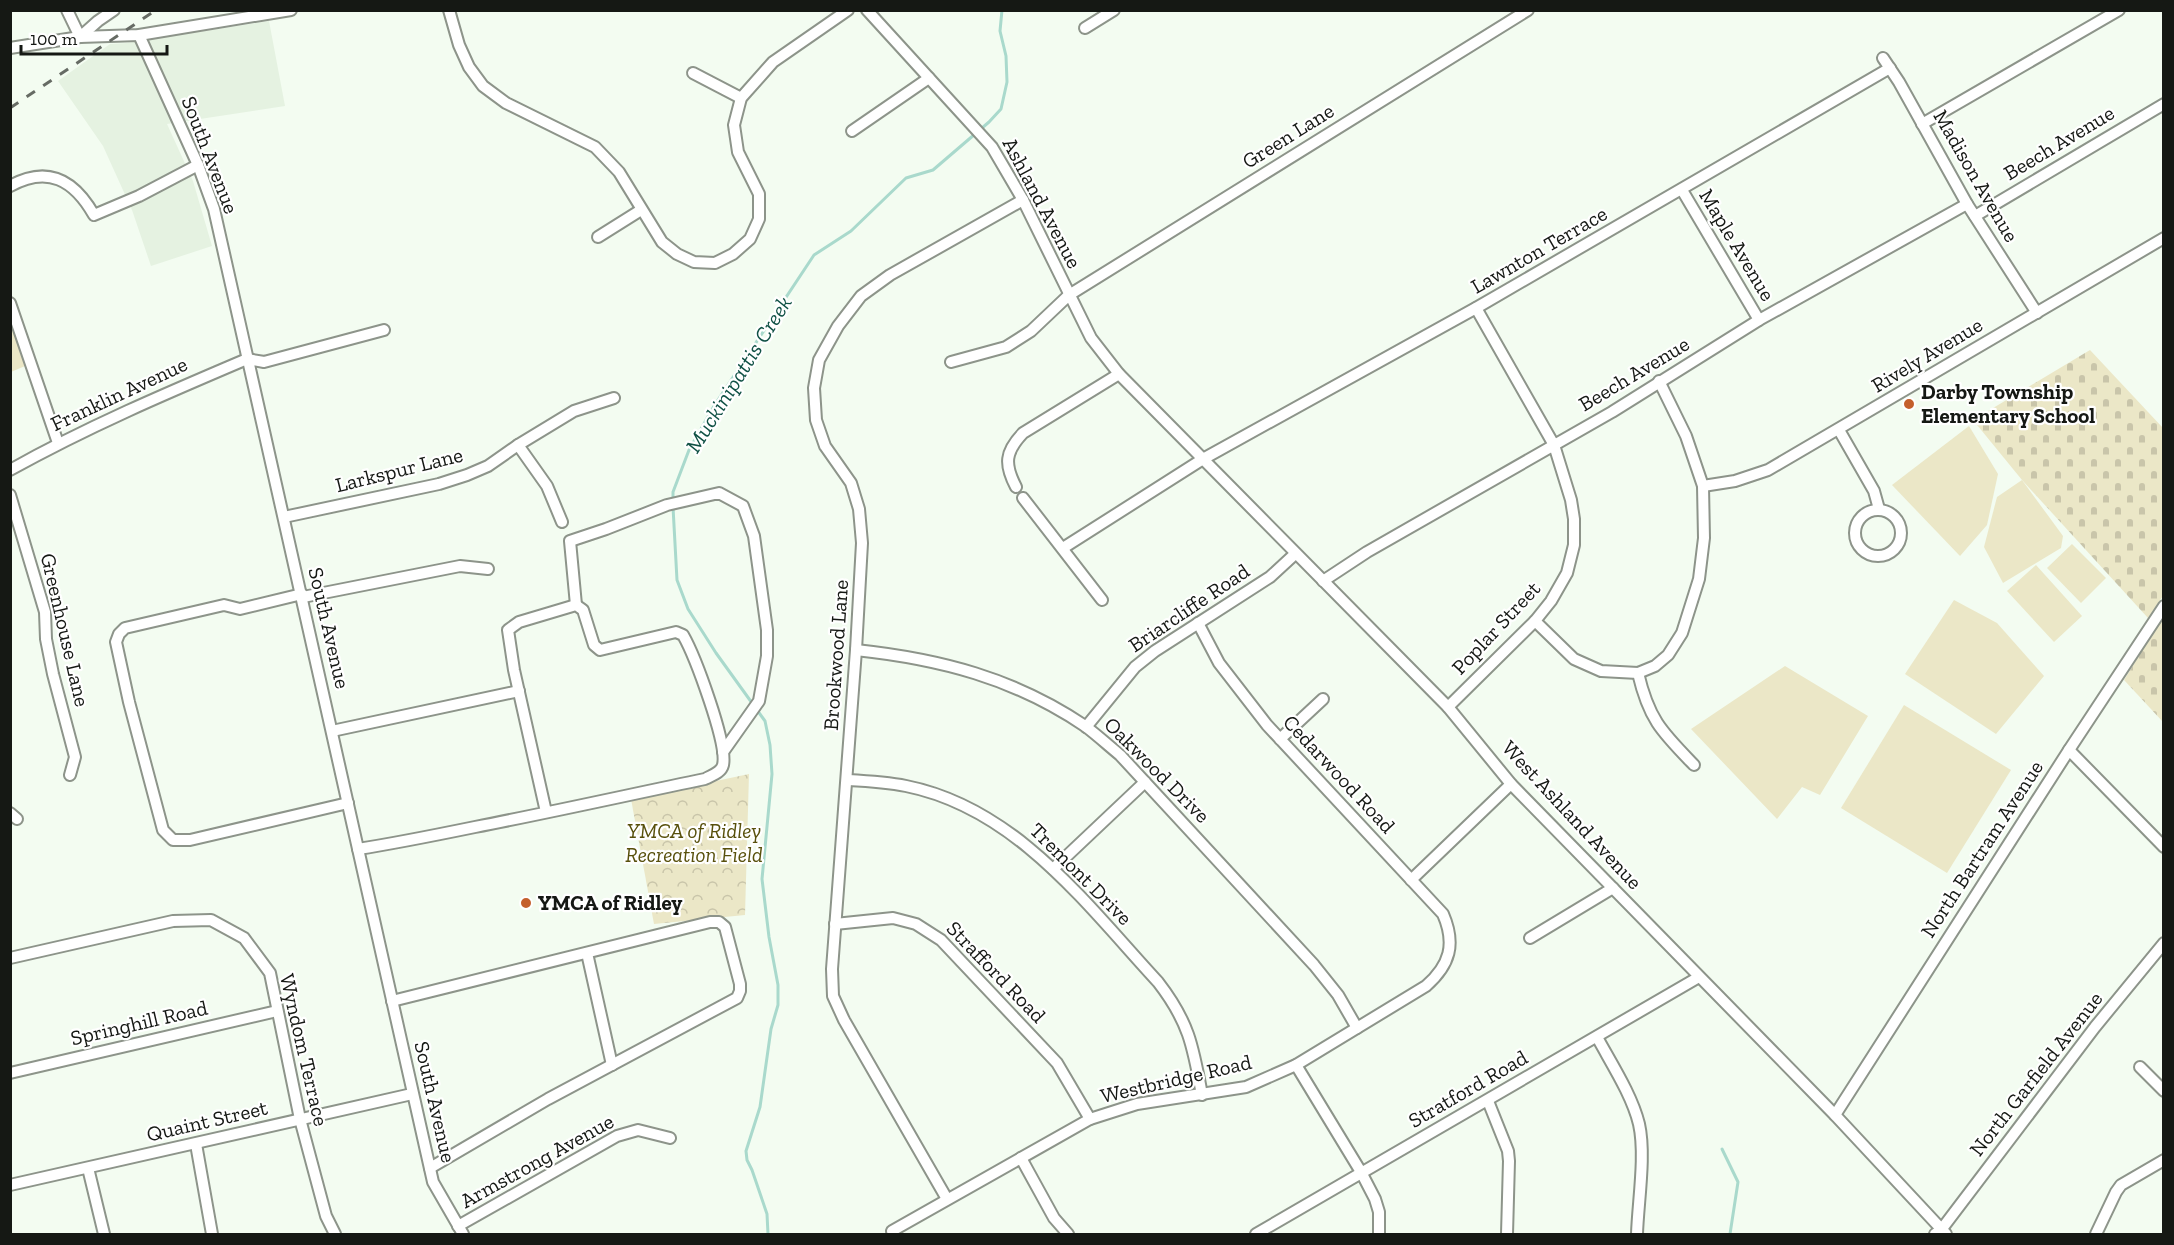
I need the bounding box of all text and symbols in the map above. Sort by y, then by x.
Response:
scale bar [21,18,166,56]
text: 100 m [30,28,78,50]
street label: South Avenue [177,93,244,217]
street label: Green Lane [1237,98,1338,174]
street label: Beech Avenue [1999,100,2119,185]
street label: Madison Avenue [1928,105,2024,246]
street label: Ashland Avenue [997,133,1087,273]
street label: Maple Avenue [1694,184,1781,305]
street label: Lawnton Terrace [1466,200,1611,299]
water label: Muckinipattis Creek [679,291,798,458]
street label: Rively Avenue [1867,312,1987,397]
street label: Beech Avenue [1574,331,1694,416]
street label: Franklin Avenue [47,351,191,436]
place label: Darby Township Elementary School [1921,379,2095,428]
marker: Darby Township Elementary School [1902,397,1916,411]
street label: Larkspur Lane [333,442,465,497]
street label: Greenhouse Lane [36,551,95,709]
street label: Briarcliffe Road [1124,558,1254,657]
street label: South Avenue [303,565,356,691]
street label: Poplar Street [1446,576,1545,679]
street label: Brookwood Lane [818,579,853,731]
street label: Cedarwood Road [1278,709,1401,838]
street label: Oakwood Drive [1099,712,1216,828]
street label: West Ashland Avenue [1497,735,1648,894]
street label: North Bartram Avenue [1915,755,2048,942]
street label: Tremont Drive [1025,817,1138,930]
park label: YMCA of Ridley Recreation Field [625,818,763,867]
place label: YMCA of Ridley [538,890,682,915]
marker: YMCA of Ridley [519,896,533,910]
street label: Strafford Road [942,916,1051,1028]
street label: Wyndom Terrace [275,971,334,1129]
street label: North Garfield Avenue [1964,986,2108,1161]
street label: Springhill Road [68,995,210,1050]
street label: South Avenue [409,1039,462,1165]
street label: Stratford Road [1404,1044,1532,1133]
street label: Westbridge Road [1098,1049,1254,1108]
street label: Quaint Street [144,1094,270,1147]
street label: Armstrong Avenue [456,1108,618,1213]

